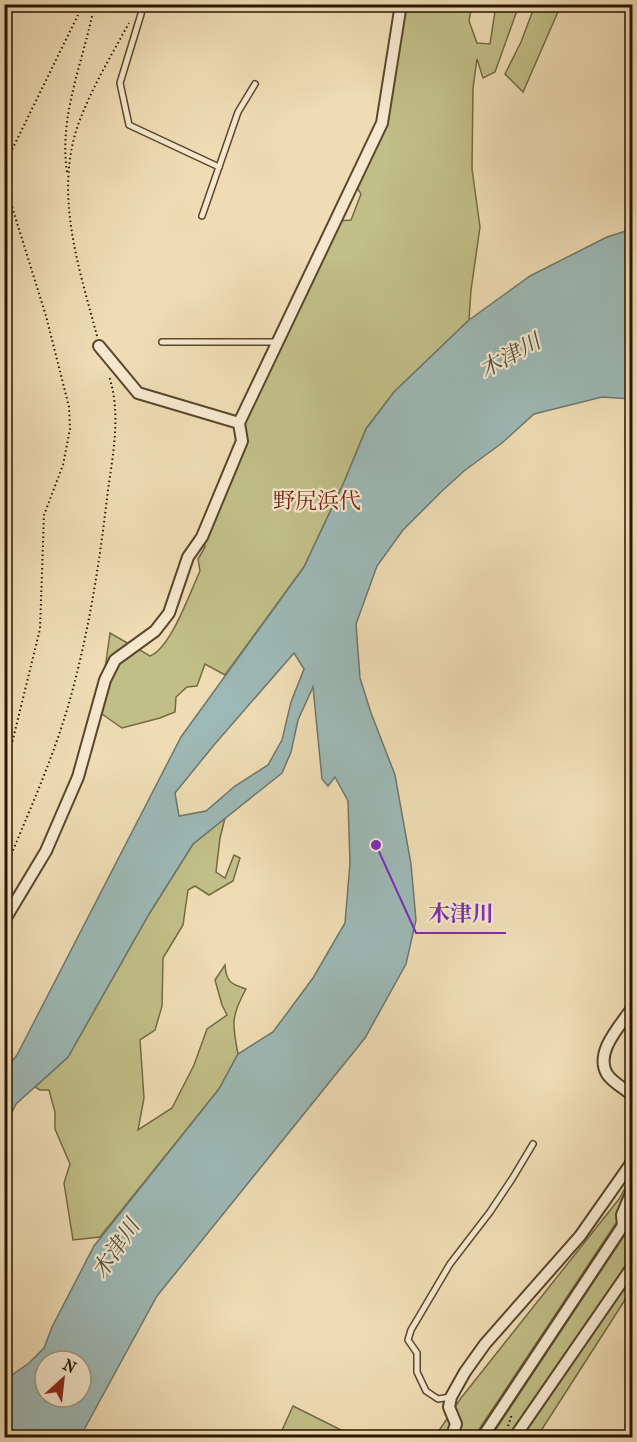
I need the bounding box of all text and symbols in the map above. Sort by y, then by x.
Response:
water label: 木津川 [475,328,547,383]
district label: 野尻浜代 [273,488,361,514]
callout: 木津川 [416,893,506,933]
text: 木津川 [428,901,494,927]
water label: 木津川 [87,1213,146,1284]
north arrow [33,1349,93,1409]
text: N [60,1355,80,1378]

